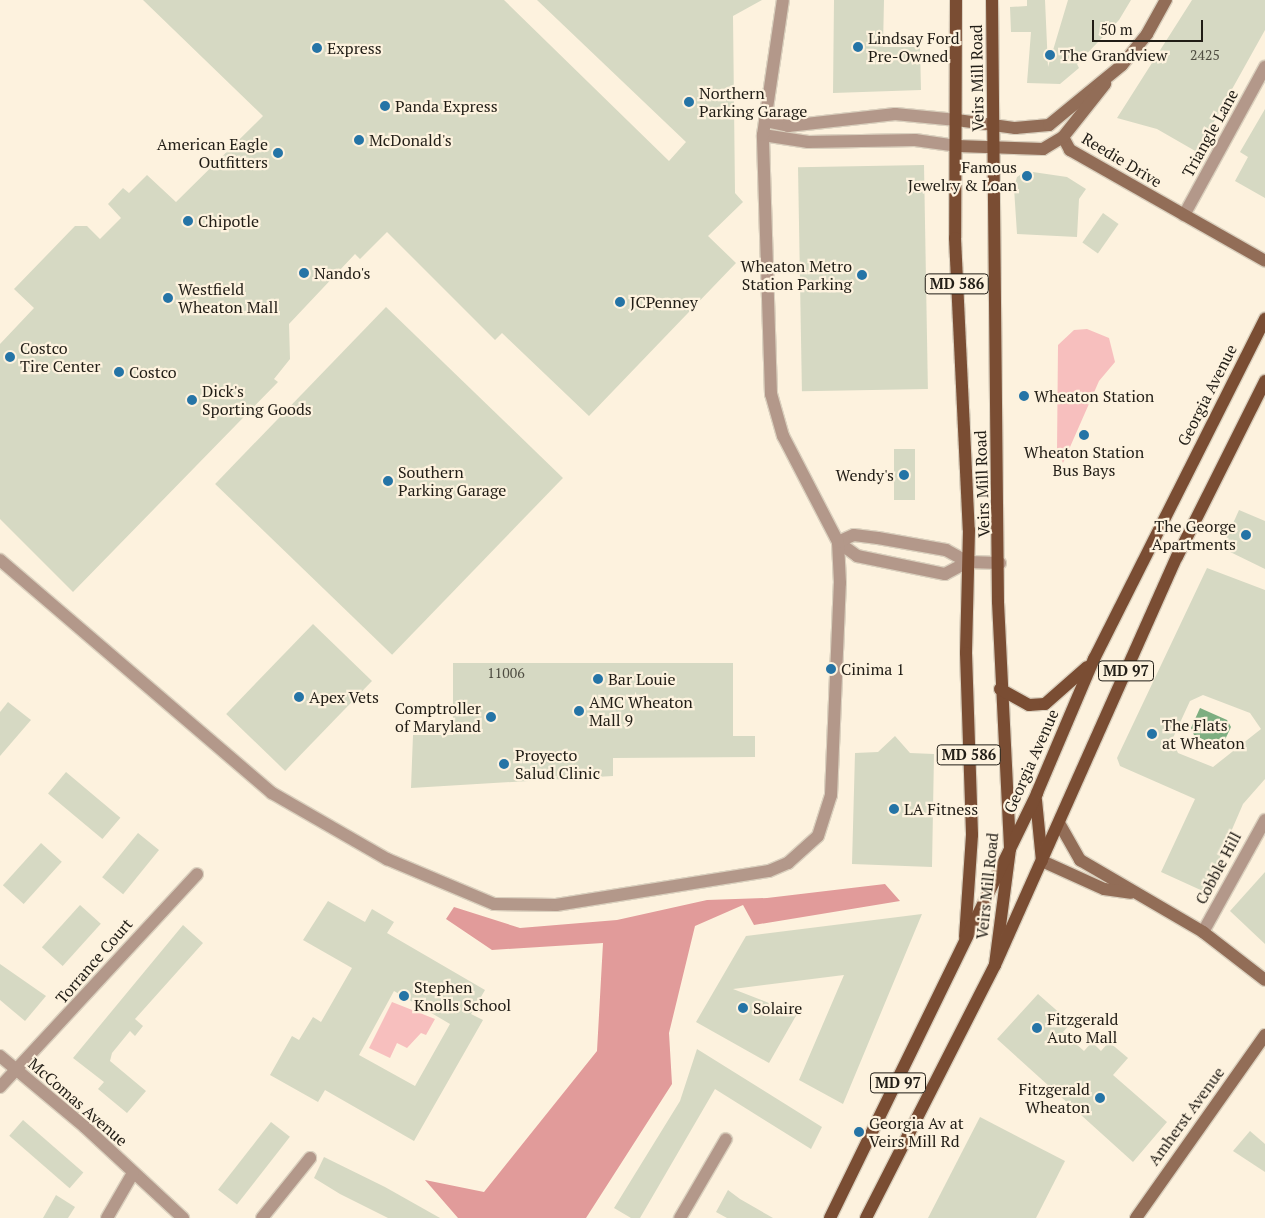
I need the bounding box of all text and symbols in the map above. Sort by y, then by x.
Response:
scale bar [1095,10,1206,42]
text: 50 m [1100,19,1133,39]
street label: Veirs Mill Road [966,24,988,132]
place label: Lindsay Ford Pre-Owned [868,28,960,66]
place label: Express [327,38,382,58]
marker: Lindsay Ford Pre-Owned [852,41,864,53]
marker: Express [311,42,323,54]
place label: The Grandview [1060,45,1167,65]
house number: 2425 [1190,47,1220,63]
marker: The Grandview [1044,49,1056,61]
place label: Northern Parking Garage [699,83,807,121]
street label: Triangle Lane [1178,86,1242,180]
place label: Panda Express [395,96,498,116]
marker: Northern Parking Garage [683,96,695,108]
marker: Panda Express [379,100,391,112]
street label: Reedie Drive [1079,129,1165,191]
place label: McDonald's [369,130,452,150]
place label: American Eagle Outfitters [157,134,268,172]
marker: McDonald's [353,134,365,146]
marker: American Eagle Outfitters [272,147,284,159]
place label: Famous Jewelry & Loan [908,157,1017,195]
marker: Famous Jewelry & Loan [1021,170,1033,182]
place label: Chipotle [198,211,259,231]
marker: Chipotle [182,215,194,227]
place label: Wheaton Metro Station Parking [741,256,852,294]
place label: Nando's [314,263,370,283]
marker: Nando's [298,267,310,279]
marker: Wheaton Metro Station Parking [856,269,868,281]
road number: MD 586 [924,272,990,296]
place label: Westfield Wheaton Mall [178,279,278,317]
marker: Westfield Wheaton Mall [162,292,174,304]
place label: JCPenney [630,292,698,312]
marker: JCPenney [614,296,626,308]
place label: Costco Tire Center [20,338,100,376]
street label: Georgia Avenue [1173,341,1241,449]
marker: Costco Tire Center [4,351,16,363]
place label: Costco [129,362,177,382]
marker: Costco [113,366,125,378]
place label: Dick's Sporting Goods [202,381,312,419]
place label: Wheaton Station [1034,386,1154,406]
marker: Wheaton Station [1018,390,1030,402]
marker: Dick's Sporting Goods [186,394,198,406]
marker: Wheaton Station Bus Bays [1078,429,1090,441]
street label: Veirs Mill Road [971,430,993,538]
place label: Wheaton Station Bus Bays [1024,442,1144,480]
place label: Southern Parking Garage [398,462,506,500]
place label: Wendy's [836,465,894,485]
marker: Wendy's [898,469,910,481]
marker: Southern Parking Garage [382,475,394,487]
place label: The George Apartments [1152,516,1236,554]
marker: The George Apartments [1240,529,1252,541]
road number: MD 97 [1097,658,1155,684]
place label: Cinima 1 [841,659,905,679]
marker: Cinima 1 [825,663,837,675]
house number: 11006 [487,665,525,681]
place label: Bar Louie [608,669,676,689]
marker: Bar Louie [592,673,604,685]
place label: Apex Vets [309,687,379,707]
marker: Apex Vets [293,691,305,703]
place label: AMC Wheaton Mall 9 [589,692,693,730]
place label: Comptroller of Maryland [395,698,481,736]
marker: AMC Wheaton Mall 9 [573,705,585,717]
street label: Georgia Avenue [1000,706,1062,816]
marker: Comptroller of Maryland [485,711,497,723]
place label: The Flats at Wheaton [1162,715,1245,753]
marker: The Flats at Wheaton [1146,728,1158,740]
road number: MD 586 [936,742,1002,768]
place label: Proyecto Salud Clinic [515,745,600,783]
marker: Proyecto Salud Clinic [497,757,511,771]
place label: LA Fitness [904,799,978,819]
marker: LA Fitness [888,803,900,815]
street label: Cobble Hill [1191,829,1245,907]
street label: Veirs Mill Road [972,832,1002,940]
street label: Torrance Court [52,914,136,1008]
place label: Stephen Knolls School [414,977,511,1015]
marker: Stephen Knolls School [398,990,410,1002]
place label: Solaire [753,998,802,1018]
marker: Solaire [737,1002,749,1014]
place label: Fitzgerald Auto Mall [1047,1009,1118,1047]
marker: Fitzgerald Auto Mall [1031,1022,1043,1034]
street label: McComas Avenue [24,1054,132,1150]
street label: Amherst Avenue [1144,1063,1228,1169]
road number: MD 97 [869,1070,927,1096]
place label: Fitzgerald Wheaton [1019,1079,1090,1117]
marker: Fitzgerald Wheaton [1094,1092,1106,1104]
place label: Georgia Av at Veirs Mill Rd [869,1113,964,1151]
marker: Georgia Av at Veirs Mill Rd [853,1126,865,1138]

